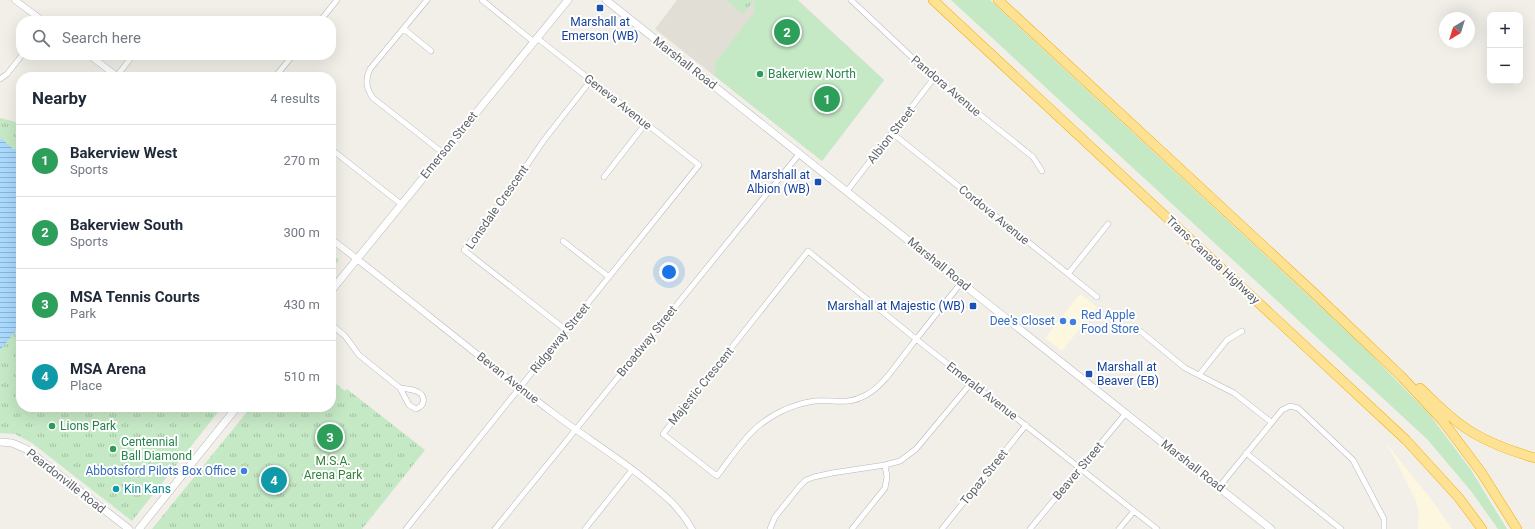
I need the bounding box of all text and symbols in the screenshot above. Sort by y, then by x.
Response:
marker: Marshall at Emerson (WB) [595,3,605,13]
north arrow [1439,12,1475,48]
map controls [1487,12,1523,84]
button: + [1487,12,1523,48]
place label: Marshall at Emerson (WB) [562,15,638,43]
search box [16,16,336,60]
pin: 2 [774,17,800,47]
icon: search [30,27,52,49]
text: Search here [62,29,141,47]
street label: Marshall Road [650,34,720,92]
button: − [1487,48,1523,84]
street label: Pandora Avenue [908,53,984,119]
place label: Bakerview North [768,67,856,81]
marker: Bakerview North [755,69,765,79]
street label: Geneva Avenue [581,71,655,133]
pin: 1 [814,84,840,114]
text: Nearby [32,88,87,108]
text: 4 results [270,91,320,106]
street label: Albion Street [864,104,918,166]
street label: Emerson Street [418,109,480,181]
text: Bakerview West [70,144,177,162]
text: 1 [41,153,49,168]
text: 270 m [283,153,320,168]
text: Sports [70,162,108,177]
street label: Lonsdale Crescent [463,162,531,252]
place label: Marshall at Albion (WB) [747,168,810,196]
marker: Marshall at Albion (WB) [813,177,823,187]
street label: Cordova Avenue [956,182,1032,248]
street label: Trans-Canada Highway [1163,213,1263,307]
text: Bakerview South [70,216,183,234]
text: 2 [41,225,49,240]
text: 300 m [283,225,320,240]
text: Sports [70,234,108,249]
street label: Marshall Road [905,234,973,294]
your location [659,262,679,282]
text: MSA Tennis Courts [70,288,200,306]
text: 3 [41,297,49,312]
text: 430 m [283,297,320,312]
place label: Marshall at Majestic (WB) [827,299,965,313]
street label: Ridgeway Street [528,300,593,376]
marker: Marshall at Majestic (WB) [968,301,978,311]
street label: Broadway Street [614,303,680,379]
text: Park [70,306,96,321]
place label: Red Apple Food Store [1081,308,1139,336]
place label: Dee's Closet [990,314,1055,328]
marker: Dee's Closet [1058,316,1068,326]
marker: Red Apple Food Store [1068,317,1078,327]
street label: Majestic Crescent [665,344,737,428]
street label: Bevan Avenue [474,349,542,407]
street label: Emerald Avenue [944,359,1020,423]
text: MSA Arena [70,360,146,378]
place label: Marshall at Beaver (EB) [1097,360,1159,388]
text: 4 [41,369,49,384]
text: 510 m [283,369,320,384]
marker: Marshall at Beaver (EB) [1084,369,1094,379]
text: Place [70,378,102,393]
place label: Lions Park [60,419,117,433]
marker: Lions Park [47,421,57,431]
pin: 3 [317,422,343,452]
place label: Centennial Ball Diamond [121,435,192,463]
street label: Marshall Road [1158,437,1228,495]
street label: Beaver Street [1050,439,1106,503]
marker: Centennial Ball Diamond [108,444,118,454]
street label: Peardonville Road [24,446,108,516]
street label: Topaz Street [957,446,1011,508]
park label: M.S.A. Arena Park [304,454,363,482]
place label: Abbotsford Pilots Box Office [85,464,236,478]
pin: 4 [261,465,287,495]
marker: Abbotsford Pilots Box Office [239,466,249,476]
place label: Kin Kans [124,482,171,496]
marker: Kin Kans [111,484,121,494]

